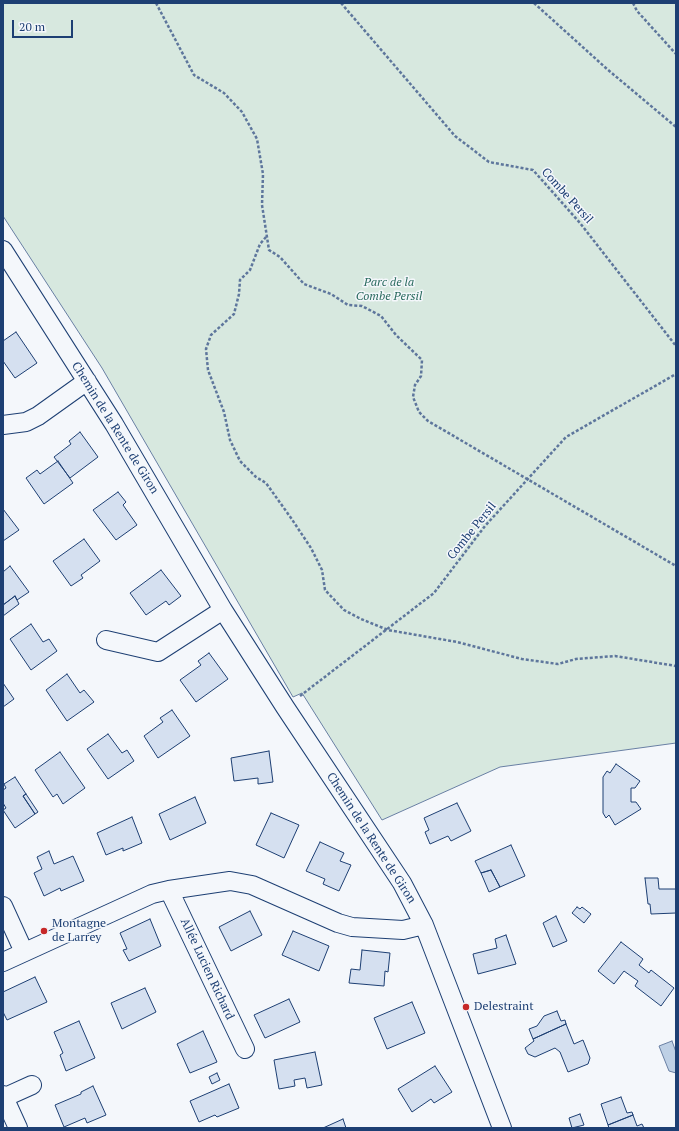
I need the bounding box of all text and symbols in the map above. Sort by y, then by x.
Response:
scale bar [14,12,75,38]
text: 20 m [19,19,45,34]
street label: Combe Persil [538,165,596,227]
park label: Parc de la Combe Persil [356,276,422,304]
street label: Chemin de la Rente de Giron [68,359,162,497]
street label: Combe Persil [444,499,500,563]
street label: Chemin de la Rente de Giron [323,770,419,906]
street label: Allée Lucien Richard [177,916,237,1022]
place label: Montagne de Larrey [52,917,106,945]
marker: Montagne de Larrey [39,926,49,936]
place label: Delestraint [474,1000,534,1014]
marker: Delestraint [461,1002,471,1012]

